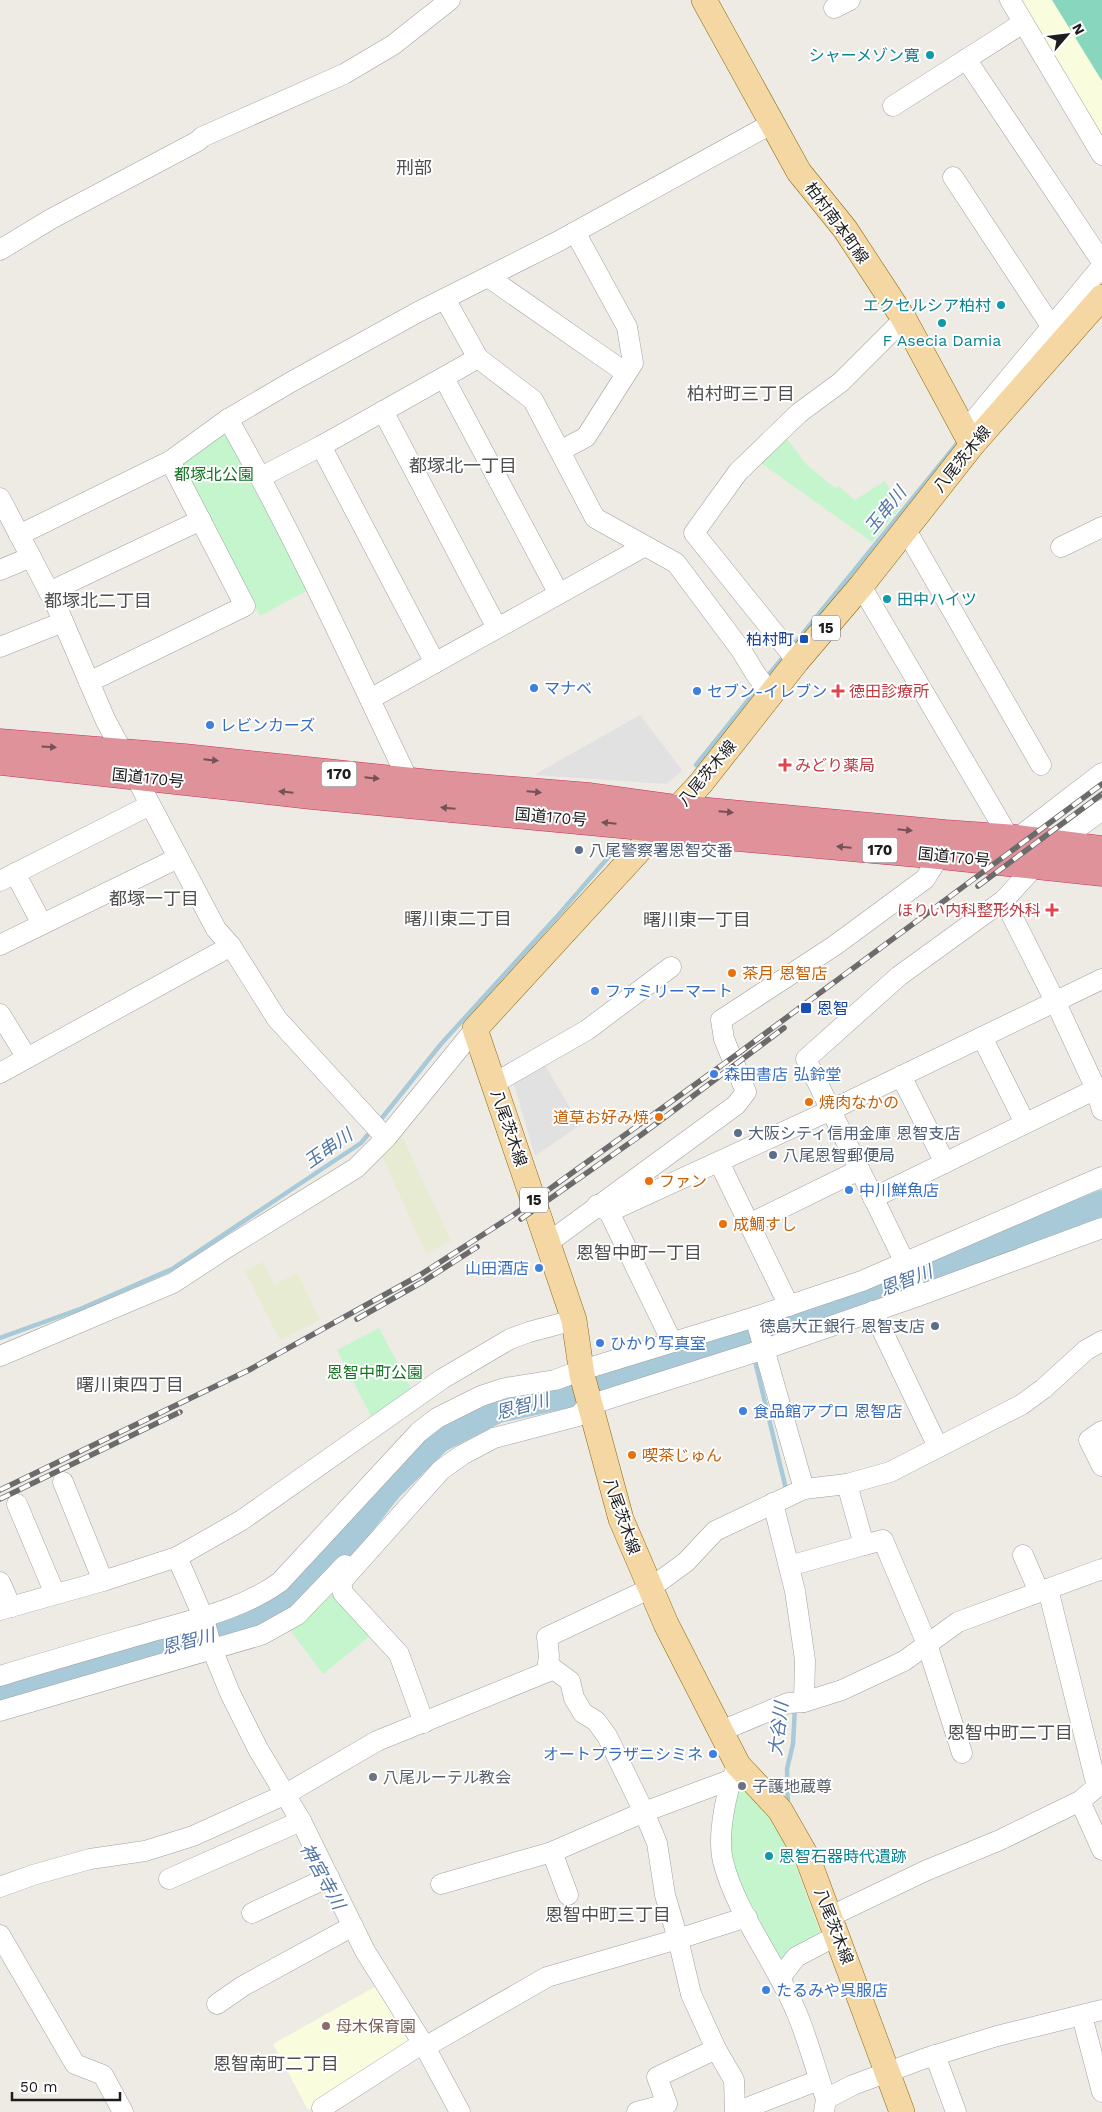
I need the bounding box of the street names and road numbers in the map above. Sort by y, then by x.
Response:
street label: 柏村南本町線 [801,179,873,267]
street label: 八尾茨木線 [929,422,995,496]
road number: 15 [812,616,840,640]
street label: 八尾茨木線 [674,736,740,810]
road number: 170 [322,762,356,786]
street label: 国道170号 [111,765,185,791]
street label: 国道170号 [514,804,588,830]
road number: 170 [862,838,898,862]
street label: 国道170号 [917,844,991,870]
street label: 八尾茨木線 [487,1087,531,1169]
road number: 15 [520,1188,548,1212]
street label: 八尾茨木線 [600,1475,644,1557]
street label: 八尾茨木線 [811,1885,857,1967]

